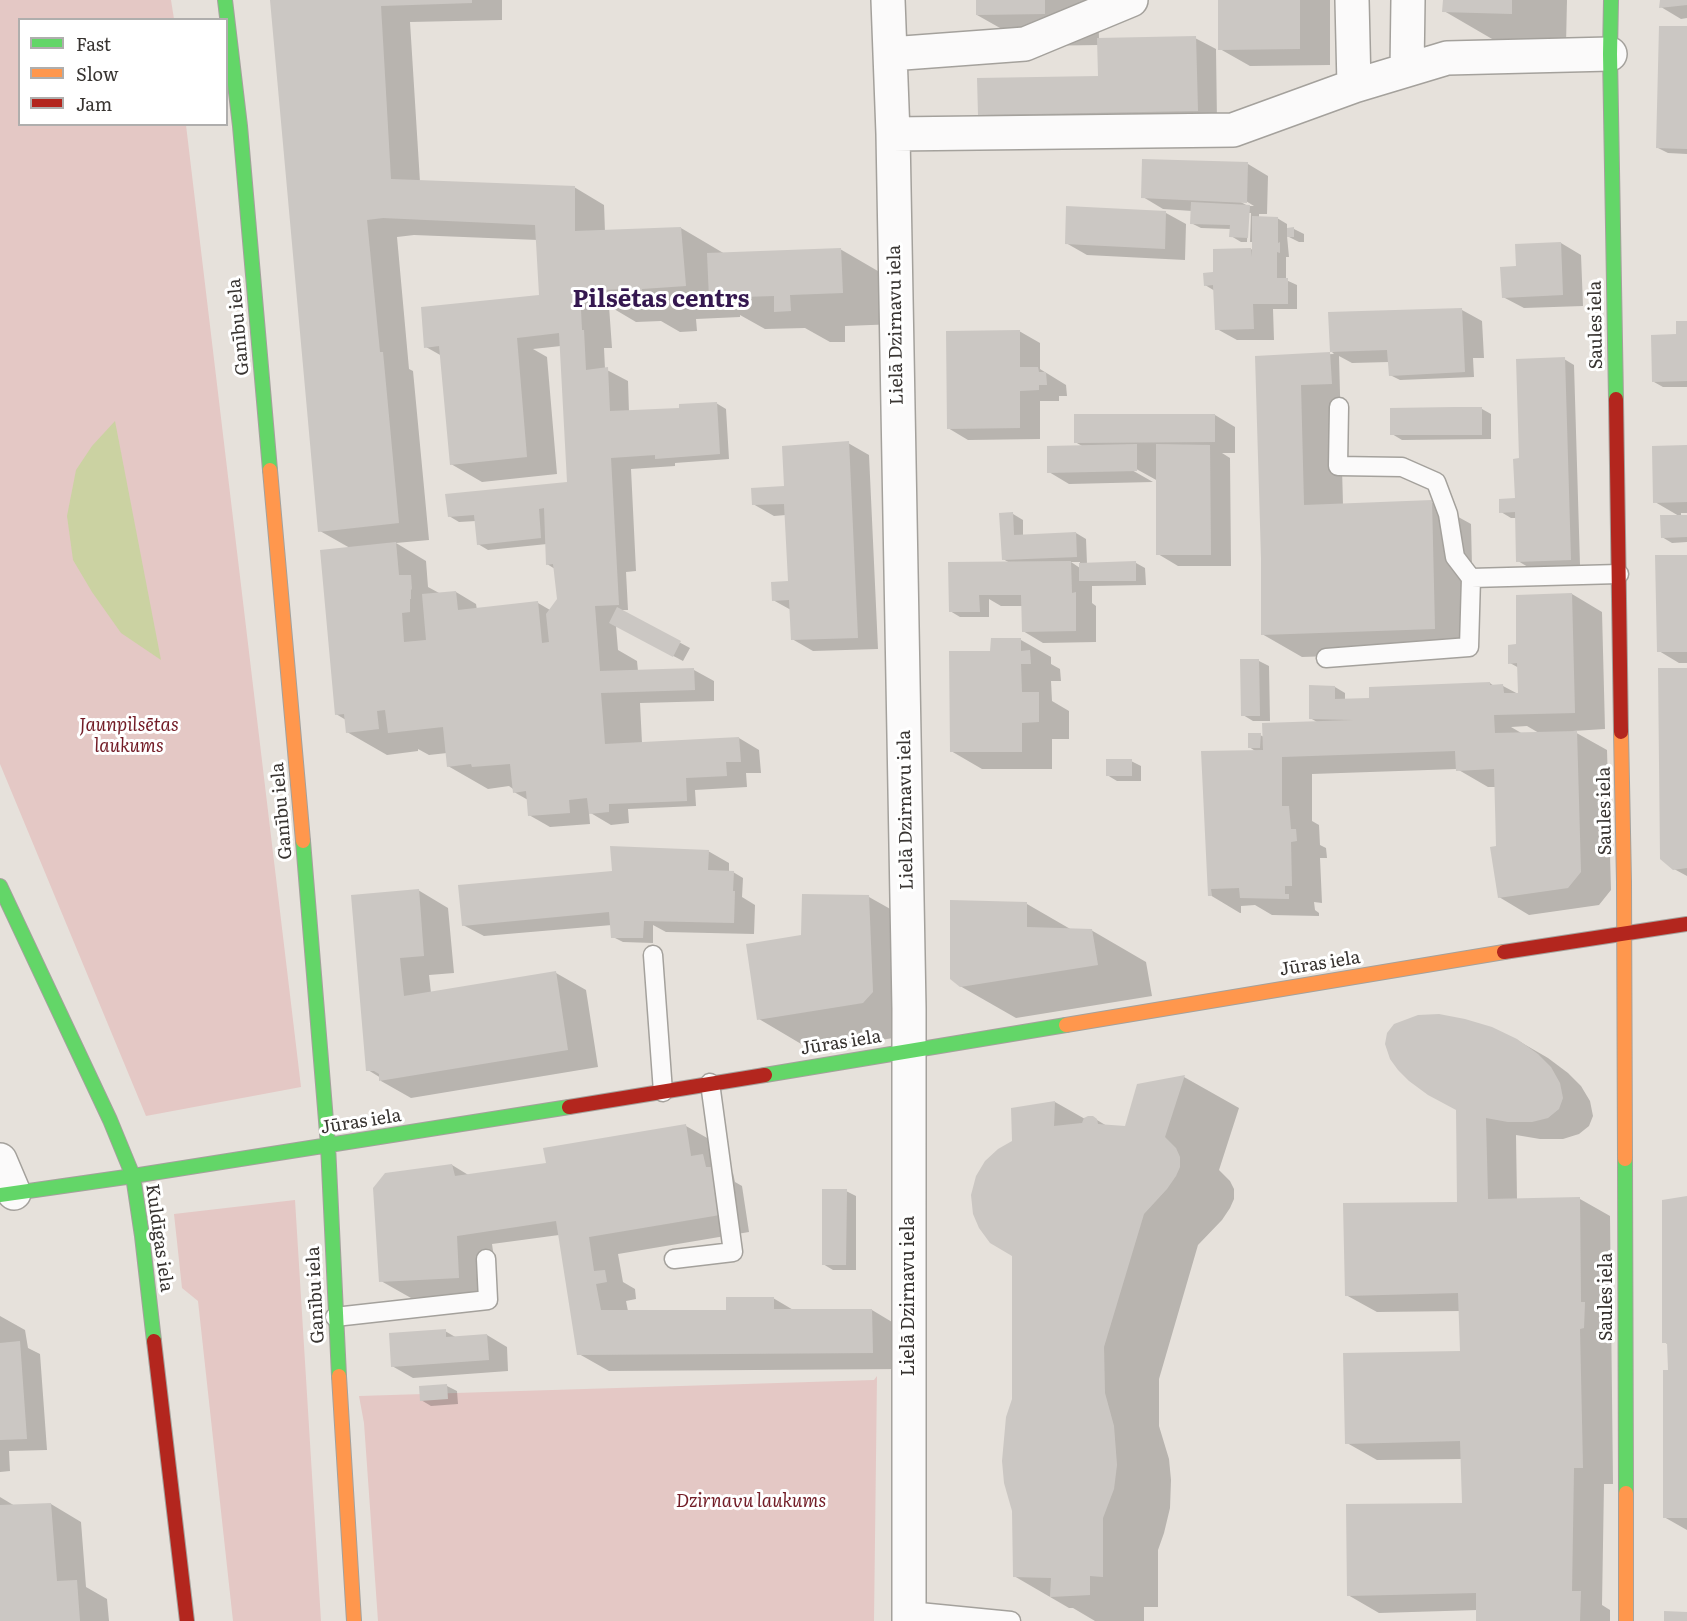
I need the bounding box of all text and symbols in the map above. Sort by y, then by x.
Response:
legend [18,18,228,126]
text: Fast [76,30,111,57]
text: Slow [76,60,118,87]
text: Jam [76,90,112,117]
street label: Lielā Dzirnavu iela [884,245,908,405]
street label: Ganību iela [224,278,254,376]
street label: Saules iela [1584,280,1608,370]
district label: Pilsētas centrs [573,286,749,314]
park label: Jaunpilsētas laukums [79,715,179,758]
street label: Lielā Dzirnavu iela [894,730,918,890]
street label: Ganību iela [267,762,297,860]
street label: Saules iela [1593,766,1617,856]
street label: Jūras iela [1278,947,1362,981]
street label: Jūras iela [799,1026,883,1060]
street label: Jūras iela [319,1105,403,1139]
street label: Kuldīgas iela [141,1183,177,1293]
street label: Lielā Dzirnavu iela [898,1216,920,1376]
street label: Ganību iela [303,1246,329,1344]
street label: Saules iela [1596,1253,1618,1341]
park label: Dzirnavu laukums [676,1491,826,1513]

